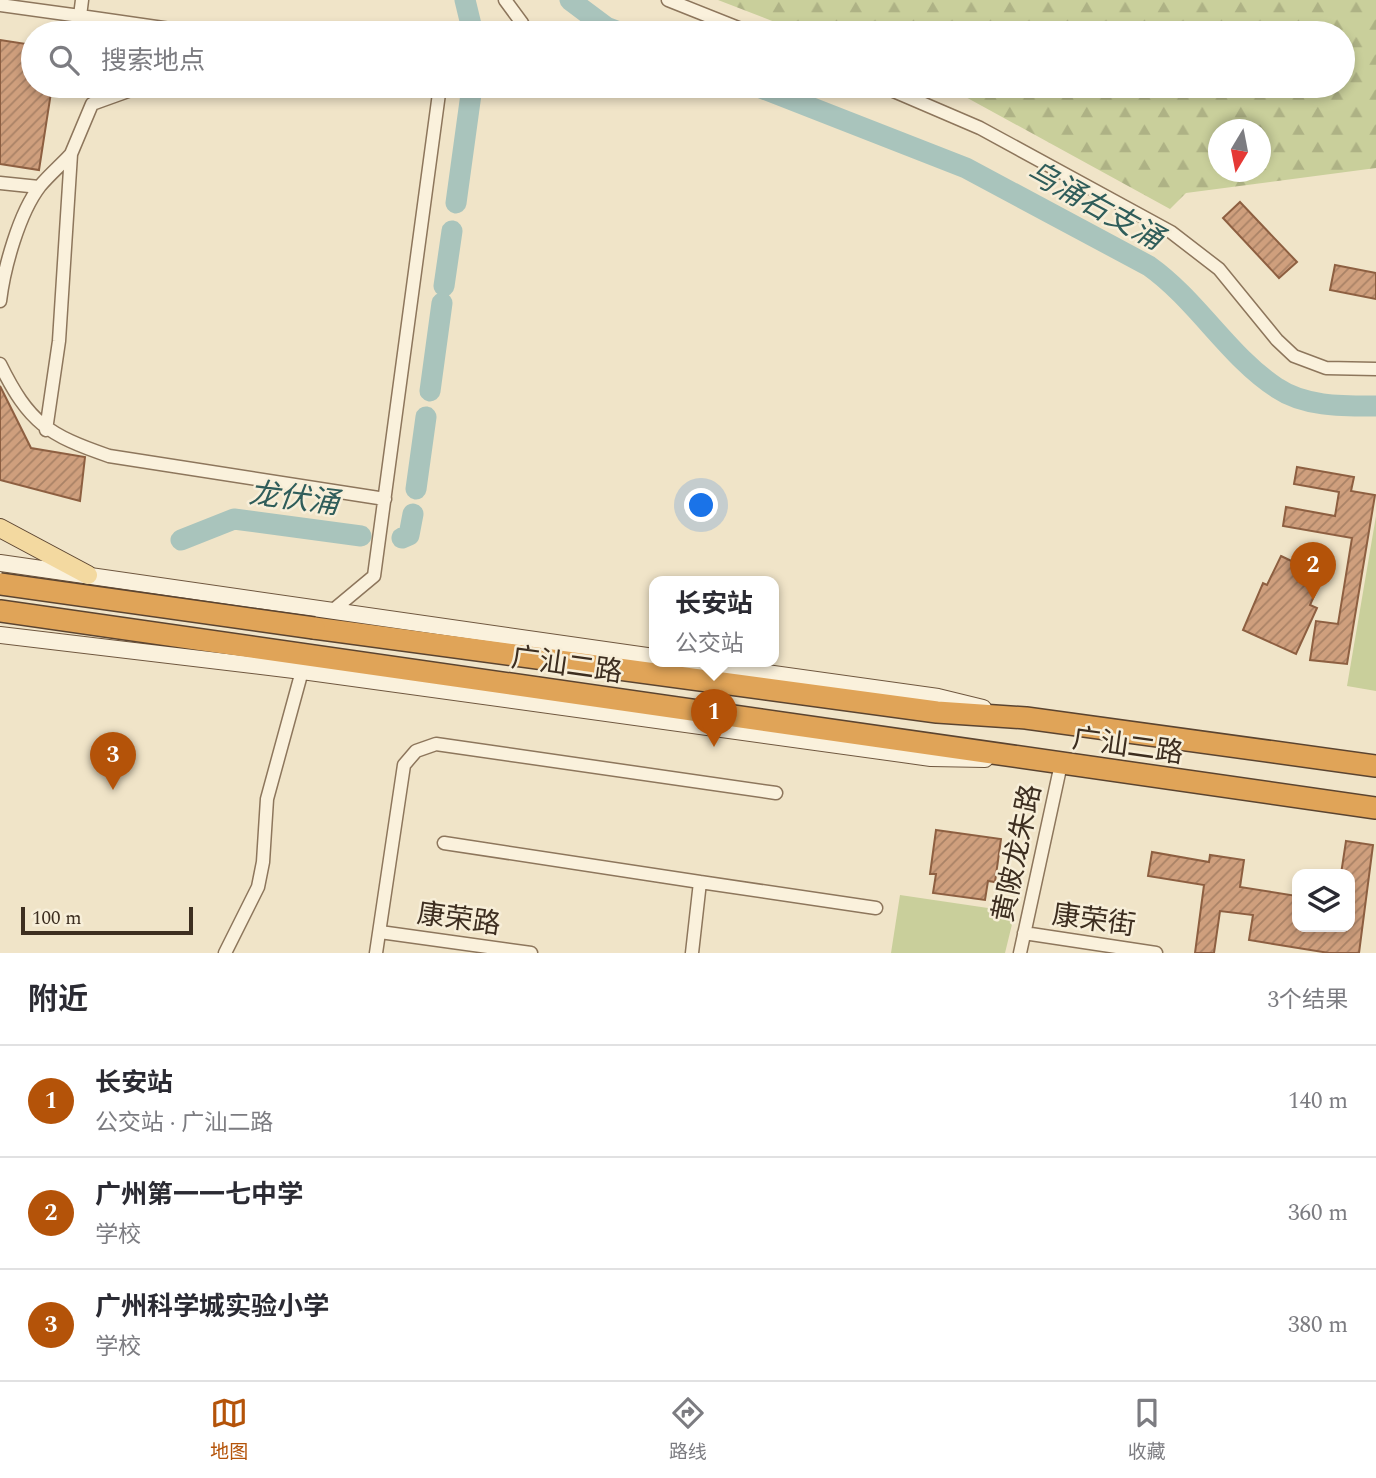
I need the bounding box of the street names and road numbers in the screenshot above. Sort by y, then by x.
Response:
street label: 广汕二路 [508,636,625,695]
street label: 广汕二路 [1069,717,1186,776]
street label: 黄陂龙朱路 [982,780,1053,926]
street label: 康荣路 [414,892,503,947]
street label: 康荣街 [1049,893,1138,948]

